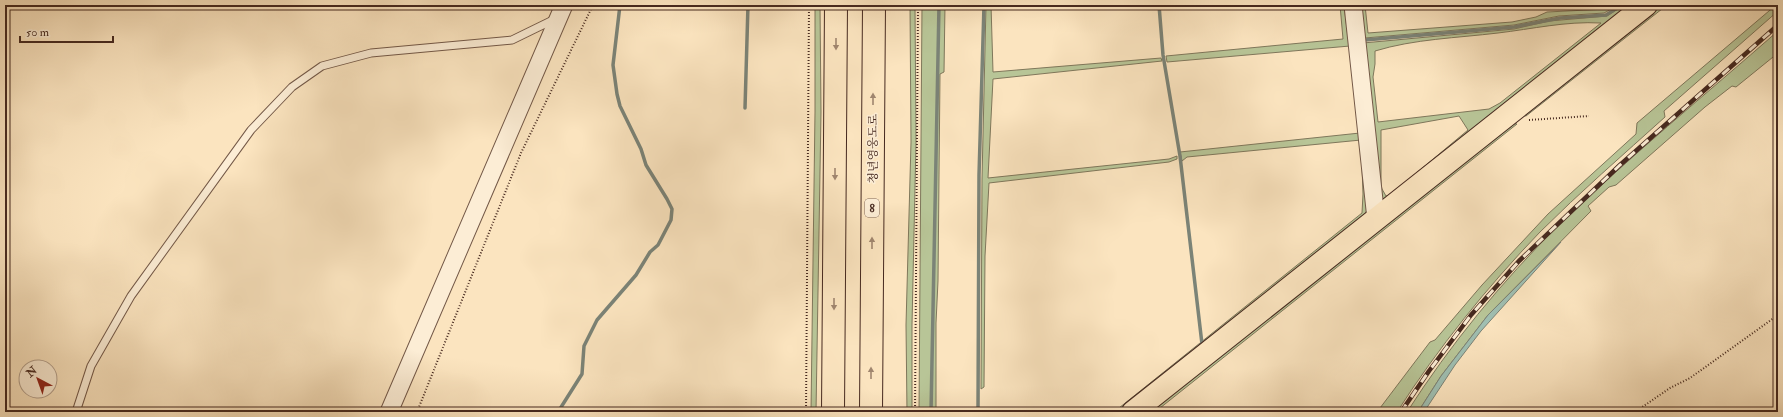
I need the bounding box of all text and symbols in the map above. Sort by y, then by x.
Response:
scale bar [20,18,113,44]
text: 50 m [26,25,50,40]
one-way arrow [833,38,839,51]
one-way arrow [870,92,876,105]
street label: 청년영웅도로 [866,114,881,184]
one-way arrow [832,168,838,181]
road number: 8 [865,199,879,217]
one-way arrow [869,236,875,249]
one-way arrow [831,298,837,311]
north arrow [18,359,58,399]
text: N [23,363,41,381]
one-way arrow [868,366,874,379]

